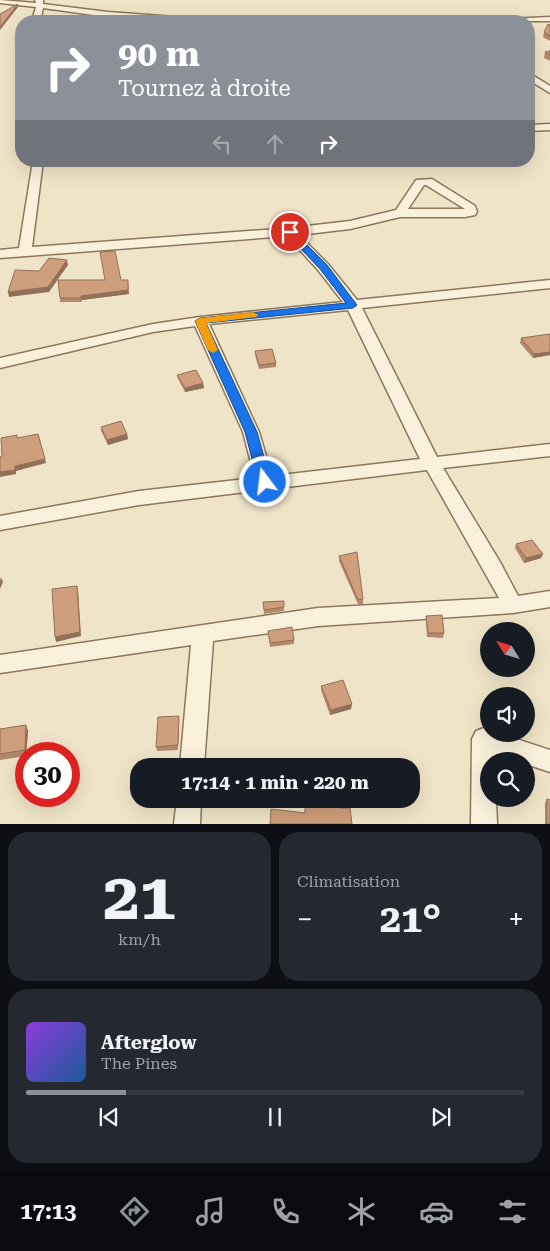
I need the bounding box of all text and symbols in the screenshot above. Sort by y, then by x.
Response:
text: 90 m [118,34,200,75]
icon: right [35,35,100,100]
text: Tournez à droite [118,76,291,101]
icon: left [208,130,236,158]
icon: ahead [261,130,289,158]
icon: right [314,130,342,158]
pin [269,211,311,253]
icon: arrive [276,218,304,246]
position arrow [238,455,290,507]
north arrow [480,622,535,678]
map controls [480,622,535,807]
button: sound [480,687,535,742]
speed limit sign: 30 [15,742,80,807]
button: search [480,752,535,807]
text: 17:14 · 1 min · 220 m [181,771,369,794]
text: 21 [103,859,176,935]
text: Climatisation [297,872,400,891]
text: 21° [380,897,441,941]
text: − [297,903,313,936]
text: + [508,903,524,936]
text: km/h [118,930,161,949]
text: Afterglow [101,1031,197,1054]
text: The Pines [101,1054,177,1073]
icon: previous [95,1103,123,1131]
icon: pause [261,1103,289,1131]
icon: next [427,1103,455,1131]
icon: directions [117,1194,152,1229]
icon: music [193,1194,228,1229]
icon: phone [268,1194,303,1229]
icon: climate [344,1194,379,1229]
icon: car [419,1194,454,1229]
icon: filters [495,1194,530,1229]
text: 17:13 [20,1199,76,1224]

